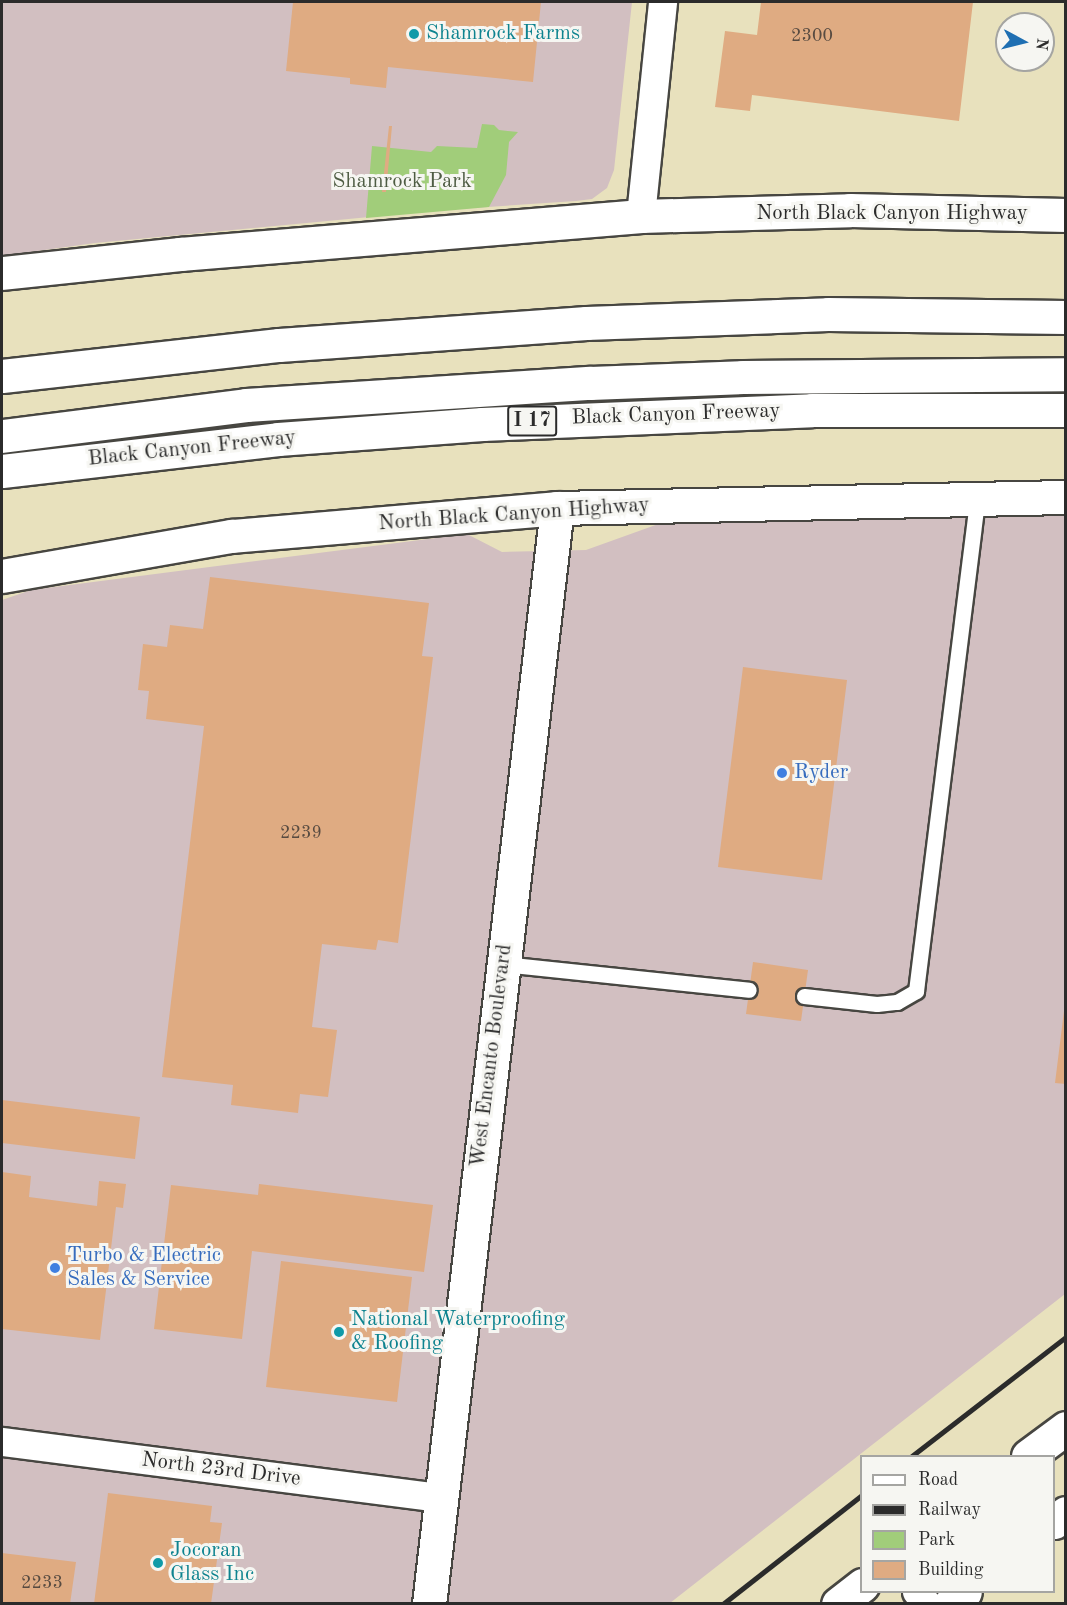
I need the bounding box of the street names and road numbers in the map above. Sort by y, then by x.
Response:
street label: North Black Canyon Highway [756,201,1028,227]
street label: Black Canyon Freeway [571,399,781,431]
road number: I 17 [506,404,558,438]
street label: Black Canyon Freeway [87,426,297,472]
street label: North Black Canyon Highway [378,493,650,537]
street label: West Encanto Boulevard [466,943,518,1169]
street label: North 23rd Drive [140,1448,302,1492]

